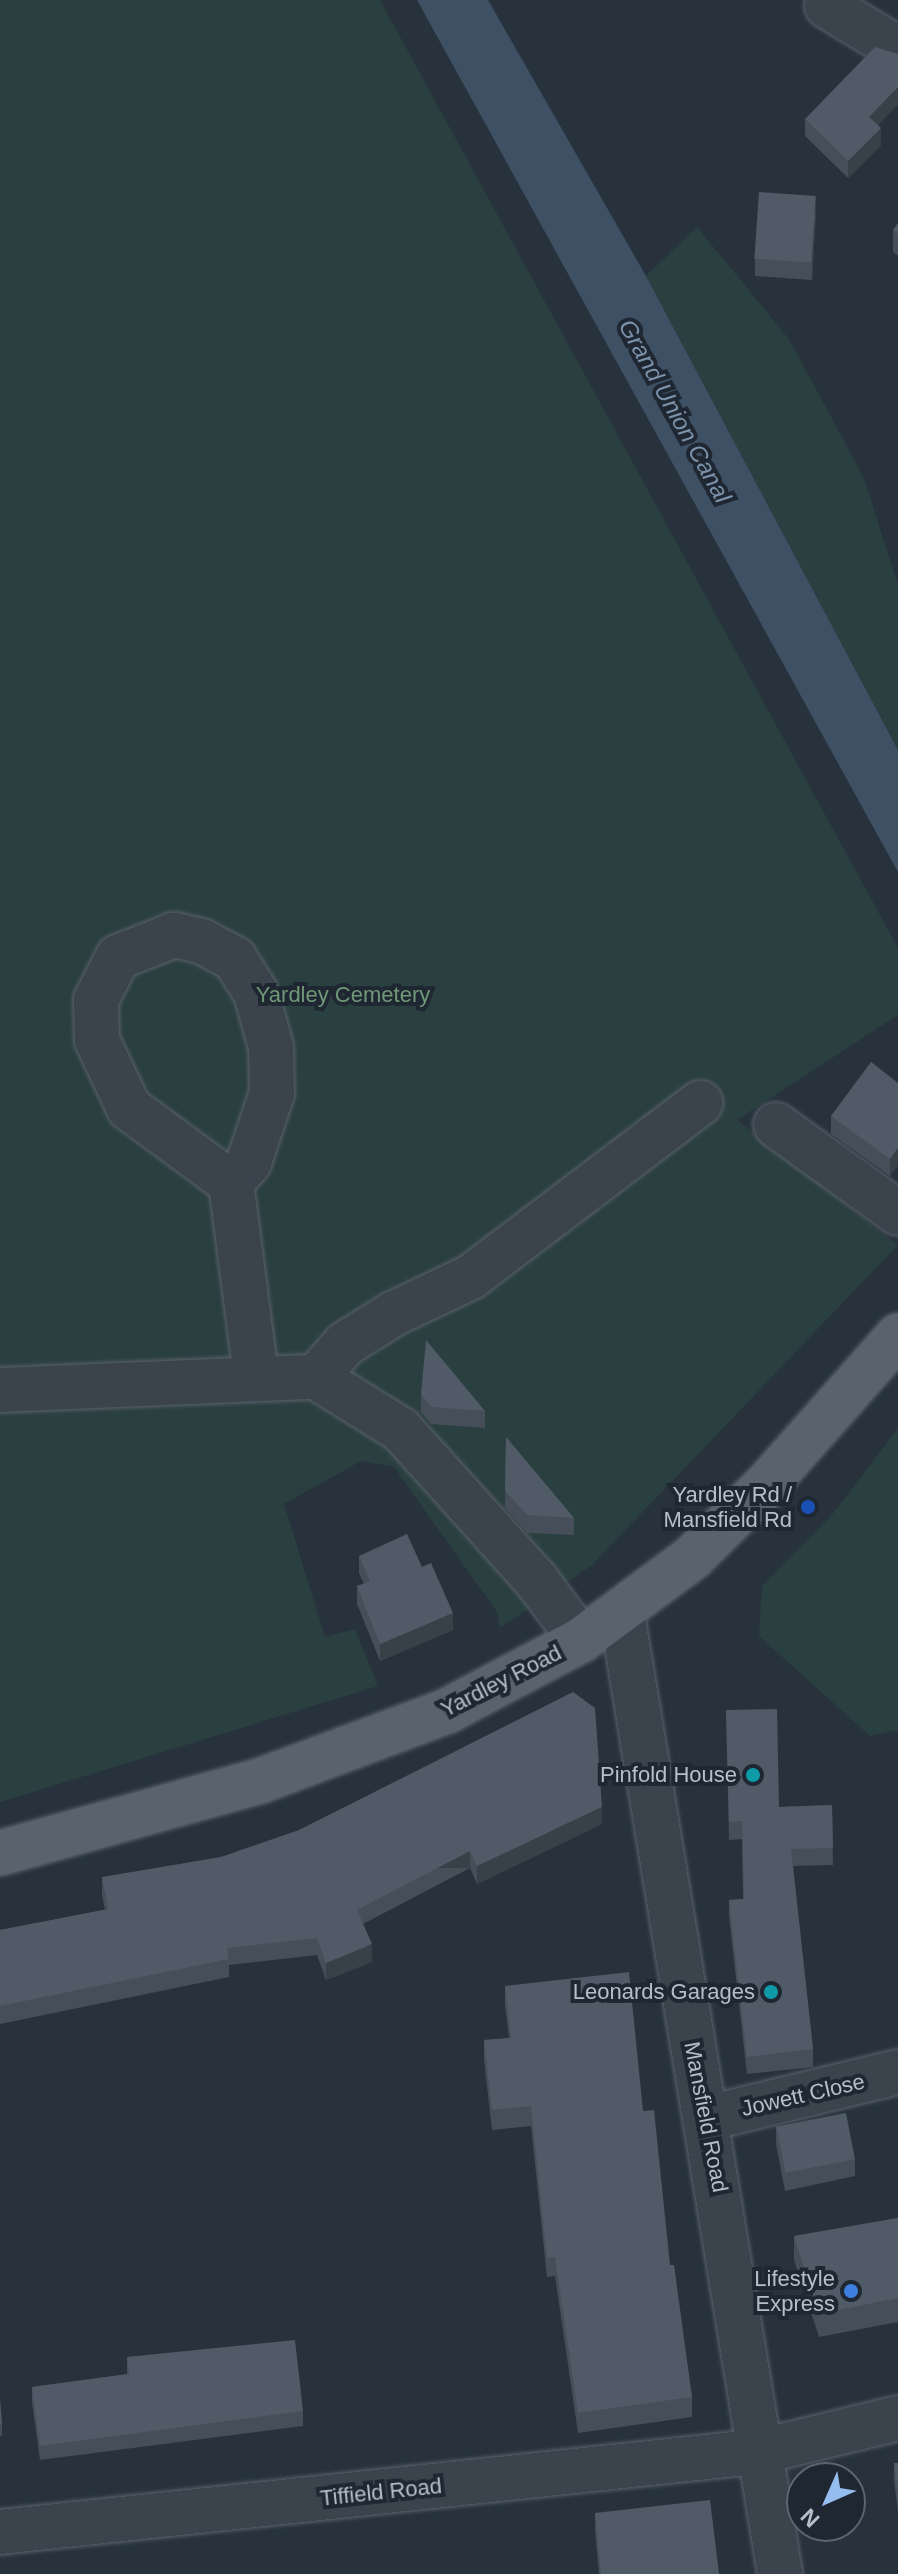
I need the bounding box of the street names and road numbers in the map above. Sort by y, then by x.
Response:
street label: Yardley Road [436,1639,566,1723]
street label: Mansfield Road [678,2039,734,2195]
street label: Jowett Close [739,2068,867,2122]
street label: Tiffield Road [319,2472,443,2512]

